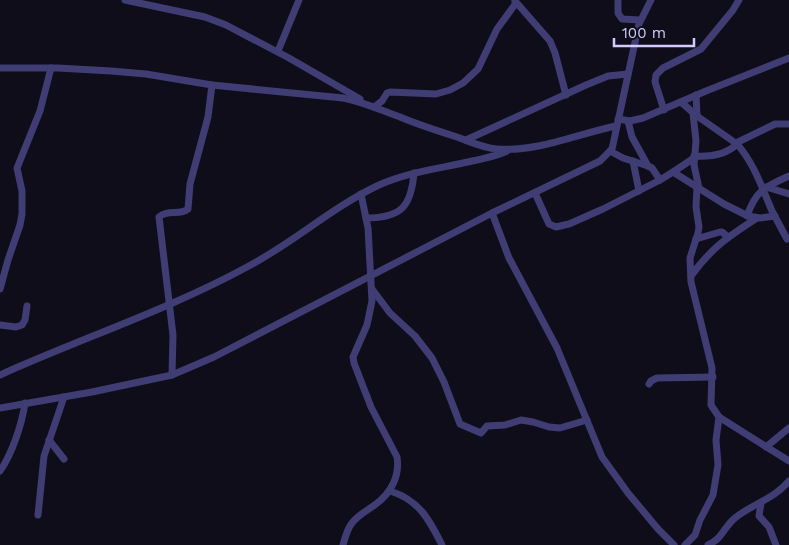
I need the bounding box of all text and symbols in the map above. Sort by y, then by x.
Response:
scale bar [614,15,694,47]
text: 100 m [622,24,666,42]

